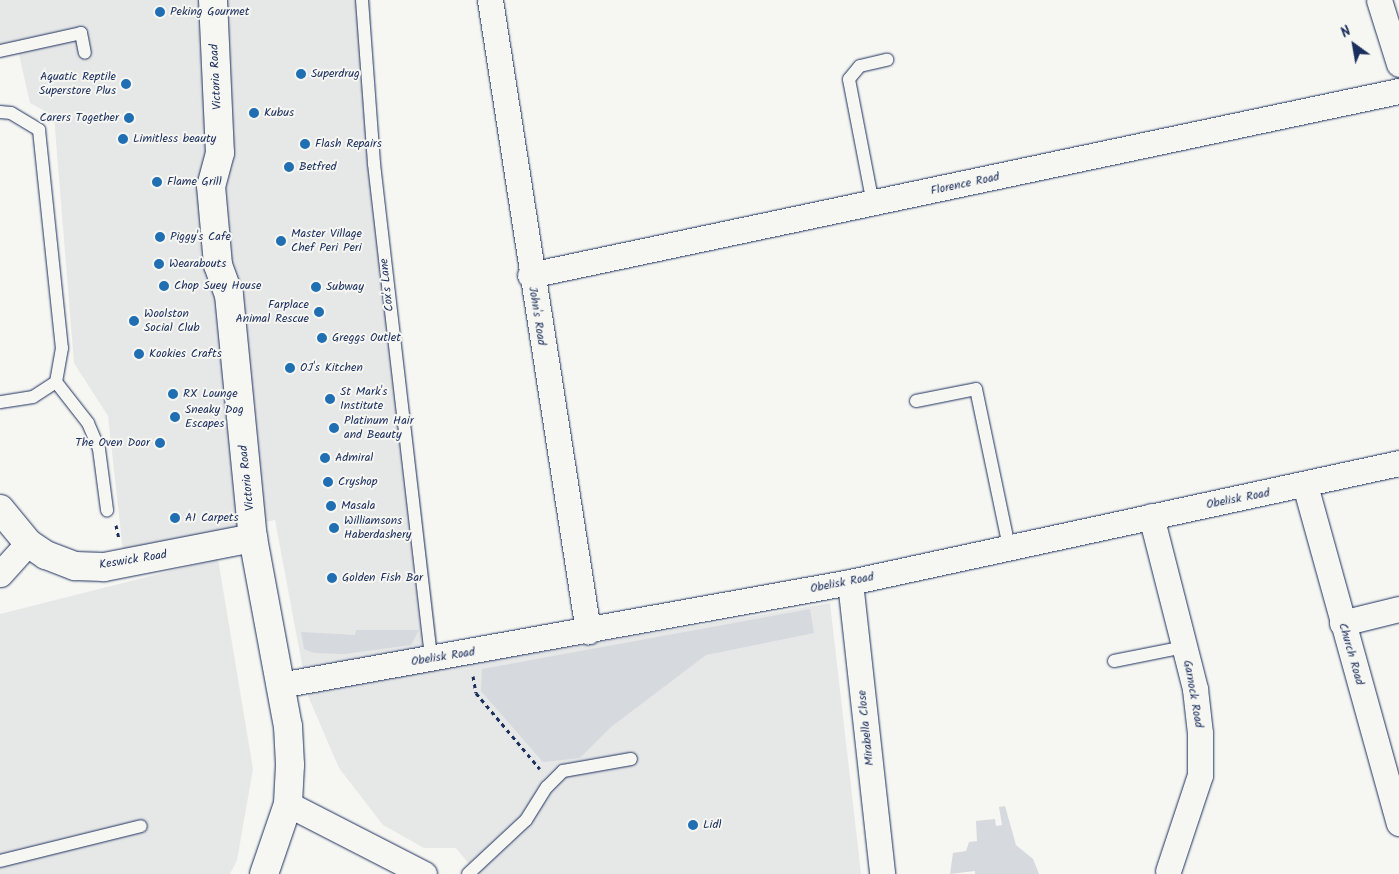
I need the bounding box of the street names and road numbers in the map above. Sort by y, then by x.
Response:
street label: Victoria Road [207,44,225,110]
street label: Florence Road [929,170,1001,198]
street label: Cox's Lane [377,258,397,312]
street label: John's Road [525,285,549,347]
street label: Victoria Road [236,444,258,512]
street label: Obelisk Road [1205,486,1271,512]
street label: Keswick Road [98,548,168,572]
street label: Obelisk Road [809,570,875,596]
street label: Church Road [1335,621,1367,687]
street label: Obelisk Road [410,645,476,669]
street label: Garnock Road [1180,659,1206,729]
street label: Mirabella Close [855,689,877,767]

